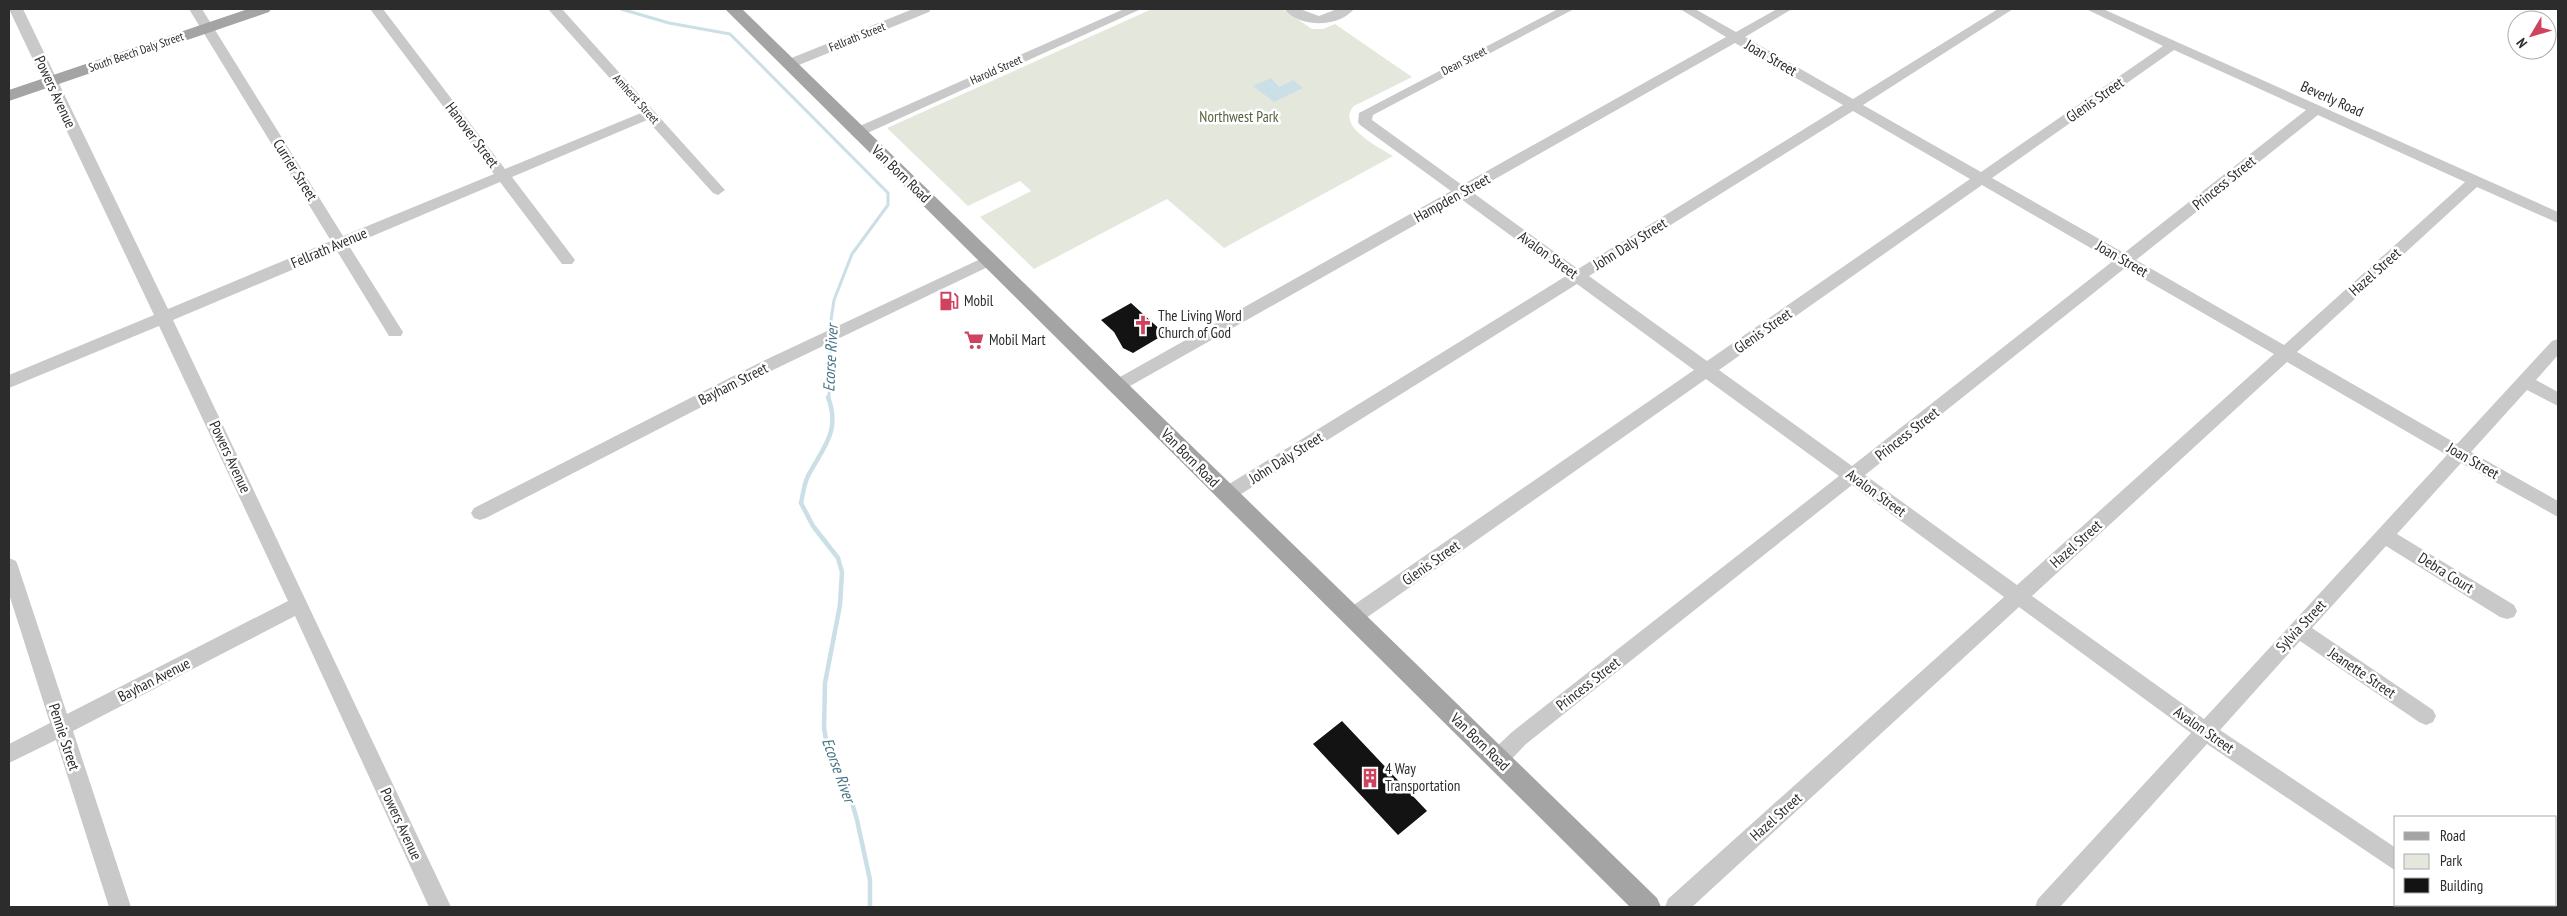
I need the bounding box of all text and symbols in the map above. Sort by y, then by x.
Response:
north arrow [2507,10,2557,60]
street label: Fellrath Street [826,18,888,55]
street label: South Beech Daly Street [86,28,186,75]
text: N [2512,34,2531,52]
street label: Joan Street [1741,35,1801,80]
street label: Dean Street [1439,42,1489,78]
street label: Harold Street [968,51,1025,88]
street label: Powers Avenue [30,53,80,131]
street label: Amherst Street [610,71,663,127]
street label: Glenis Street [2062,73,2127,126]
street label: Beverly Road [2298,76,2366,121]
street label: Hanover Street [442,98,503,171]
park label: Northwest Park [1199,107,1279,126]
street label: Currier Street [269,135,322,204]
street label: Van Born Road [867,140,935,207]
street label: Princess Street [2188,151,2259,214]
street label: Hampden Street [1410,169,1493,226]
street label: John Daly Street [1589,213,1670,274]
street label: Fellrath Avenue [288,223,370,272]
street label: Avalon Street [1515,227,1582,283]
street label: Joan Street [2092,236,2152,281]
street label: Hazel Street [2345,243,2405,300]
fuel station icon: Mobil [938,290,960,312]
place label: Mobil [964,291,994,310]
street label: Glenis Street [1730,304,1795,357]
place label: The Living Word Church of God [1158,306,1242,342]
church icon: The Living Word Church of God [1132,314,1154,336]
water label: Ecorse River [818,321,842,392]
supermarket icon: Mobil Mart [963,329,985,351]
place label: Mobil Mart [989,330,1046,349]
street label: Bayham Street [695,358,771,409]
street label: Princess Street [1871,403,1942,464]
street label: Powers Avenue [205,418,255,496]
street label: Van Born Road [1156,424,1224,491]
street label: John Daly Street [1245,427,1326,488]
street label: Joan Street [2443,438,2503,483]
street label: Avalon Street [1843,465,1910,521]
street label: Hazel Street [2046,515,2106,572]
street label: Glenis Street [1398,536,1463,589]
street label: Debra Court [2415,548,2478,597]
street label: Sylvia Street [2272,595,2330,656]
street label: Jeanette Street [2324,643,2400,702]
street label: Bayhan Avenue [114,653,193,706]
street label: Princess Street [1552,653,1623,714]
street label: Pennie Street [45,701,84,773]
street label: Avalon Street [2170,702,2238,757]
street label: Van Born Road [1446,708,1514,775]
water label: Ecorse River [818,735,861,808]
place label: 4 Way Transportation [1385,759,1460,795]
building icon: 4 Way Transportation [1359,767,1381,789]
street label: Powers Avenue [376,785,426,863]
street label: Hazel Street [1746,788,1806,845]
legend [2394,816,2557,906]
text: Road [2440,826,2466,845]
text: Park [2440,851,2462,870]
text: Building [2440,876,2483,895]

